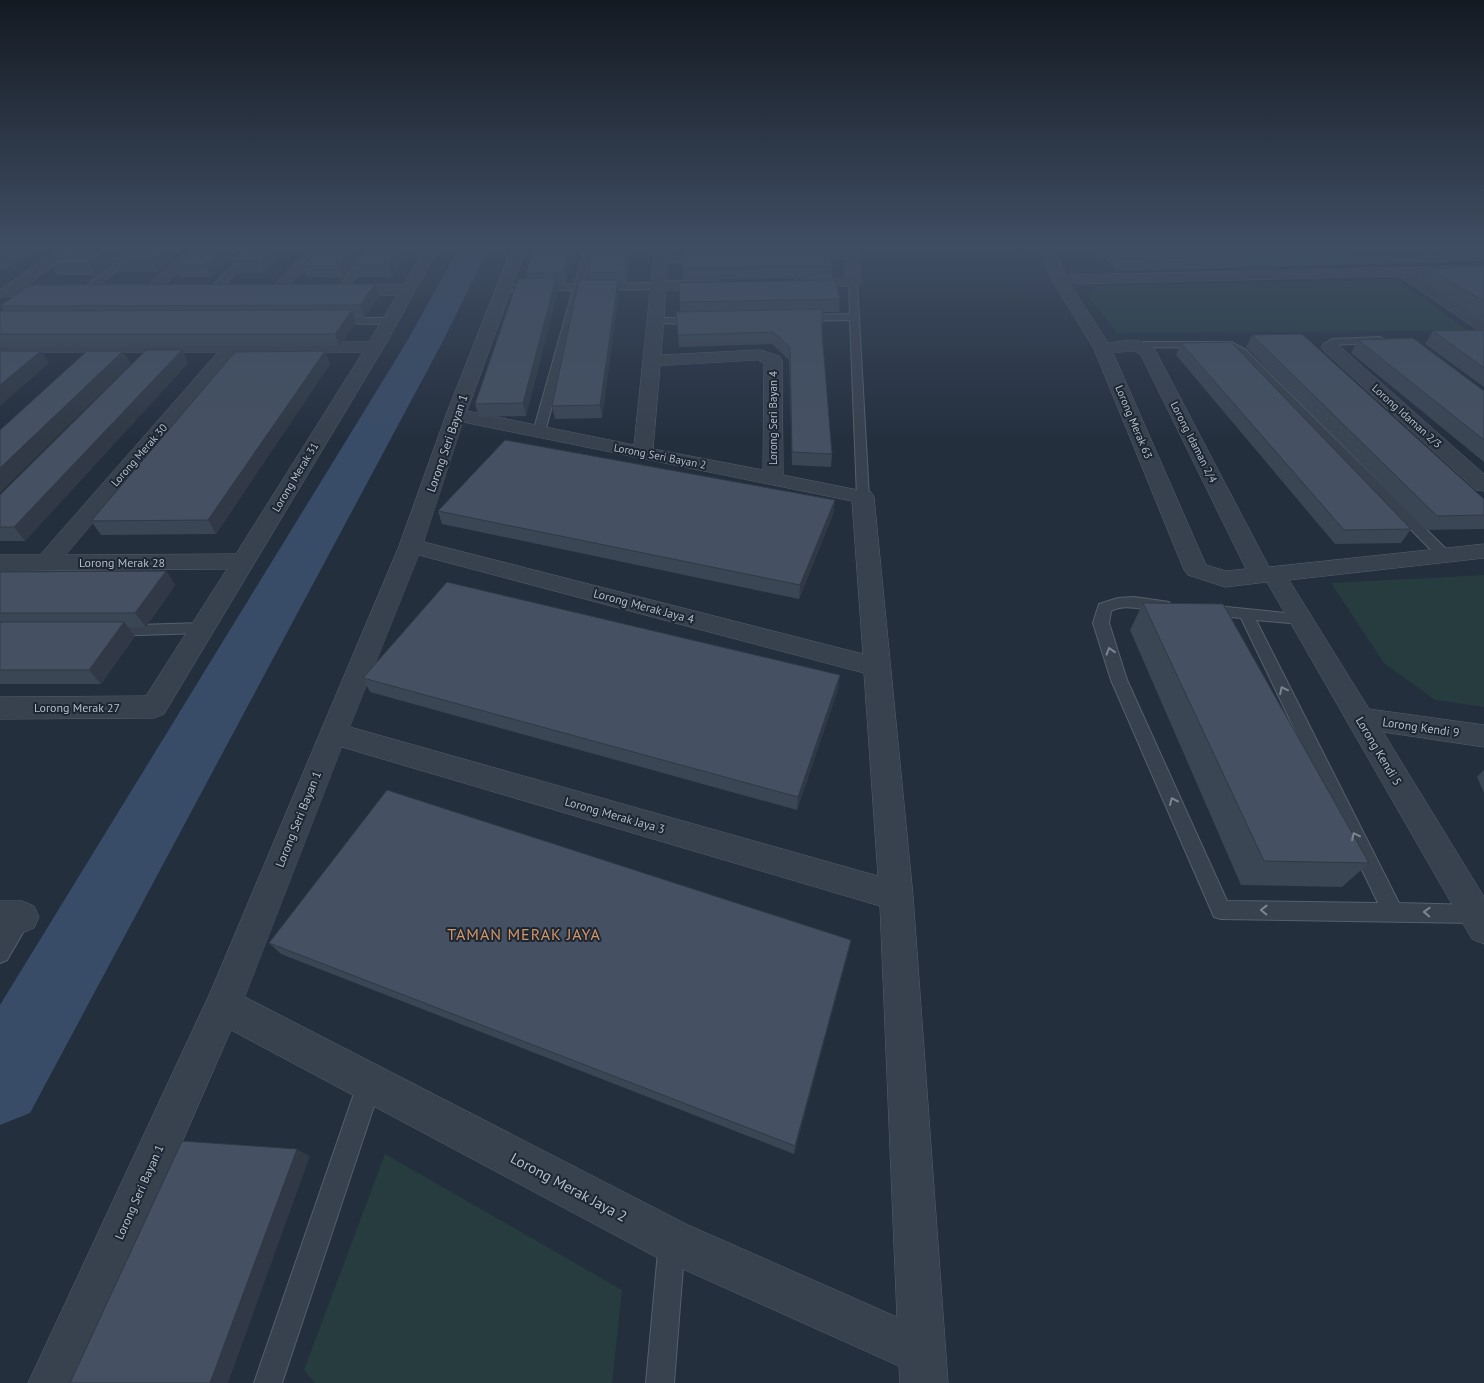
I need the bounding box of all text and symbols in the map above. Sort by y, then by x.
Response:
street label: Lorong Seri Bayan 4 [766,371,780,465]
street label: Lorong Idaman 2/3 [1369,381,1445,451]
street label: Lorong Merak 63 [1112,383,1156,461]
street label: Lorong Seri Bayan 1 [423,392,471,494]
street label: Lorong Idaman 2/4 [1168,399,1220,485]
street label: Lorong Merak 30 [108,421,170,489]
street label: Lorong Merak 31 [269,440,321,514]
street label: Lorong Seri Bayan 2 [613,440,707,472]
street label: Lorong Merak 28 [79,555,165,570]
street label: Lorong Merak Jaya 4 [592,585,696,627]
one-way arrow [1105,647,1115,656]
one-way arrow [1279,686,1289,695]
street label: Lorong Merak 27 [34,700,120,715]
street label: Lorong Kendi 5 [1353,714,1405,788]
street label: Lorong Kendi 9 [1382,714,1460,740]
street label: Lorong Seri Bayan 1 [272,769,324,869]
street label: Lorong Merak Jaya 3 [563,794,667,836]
one-way arrow [1168,797,1179,806]
one-way arrow [1351,832,1361,841]
one-way arrow [1260,905,1268,915]
one-way arrow [1423,907,1431,918]
district label: TAMAN MERAK JAYA [447,924,601,944]
street label: Lorong Seri Bayan 1 [111,1142,167,1242]
street label: Lorong Merak Jaya 2 [507,1148,631,1226]

